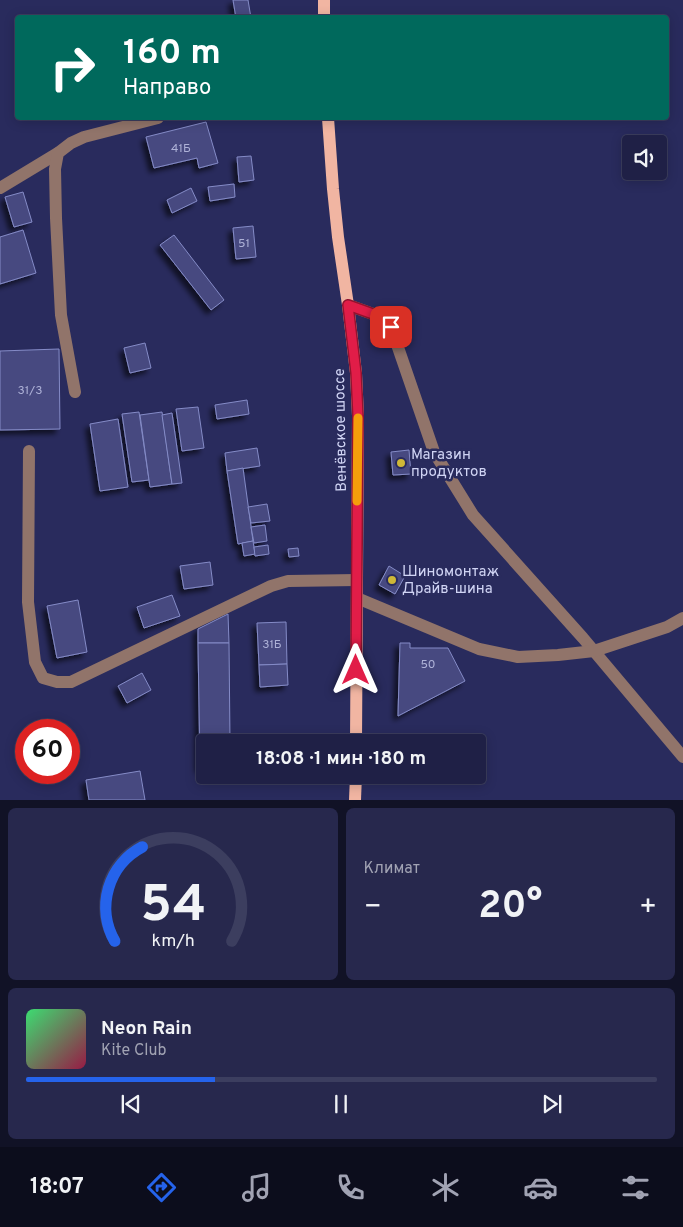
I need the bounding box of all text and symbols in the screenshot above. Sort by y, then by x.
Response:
text: 160 m [123,32,221,76]
icon: right [40,35,105,100]
text: Направо [123,75,211,102]
map controls [622,135,667,180]
button: sound [622,135,667,180]
house number: 41Б [171,141,191,157]
house number: 51 [238,236,250,252]
pin [370,306,412,348]
icon: arrive [377,313,405,341]
street label: Венёвское шоссе [331,368,352,492]
house number: 31/3 [18,383,42,399]
place label: Магазин продуктов [411,446,487,482]
marker: Магазин продуктов [395,457,407,469]
place label: Шиномонтаж Драйв-шина [402,563,500,599]
marker: Шиномонтаж Драйв-шина [386,574,398,586]
house number: 31Б [262,637,282,653]
position arrow [329,643,381,695]
house number: 50 [420,657,436,673]
speed limit sign: 60 [15,719,80,784]
text: 18:08 · 1 мин · 180 m [256,747,426,771]
text: Климат [364,859,420,879]
text: 54 [140,874,206,940]
text: 20° [478,883,542,932]
text: − [364,890,382,926]
text: + [639,890,657,926]
text: km/h [151,930,194,953]
text: Neon Rain [101,1017,192,1041]
text: Kite Club [101,1041,166,1061]
icon: previous [117,1090,145,1118]
icon: pause [327,1090,355,1118]
icon: next [538,1090,566,1118]
icon: directions [144,1170,179,1205]
icon: music [239,1170,274,1205]
icon: phone [333,1170,368,1205]
icon: climate [428,1170,463,1205]
icon: car [523,1170,558,1205]
icon: filters [618,1170,653,1205]
text: 18:07 [30,1174,84,1201]

